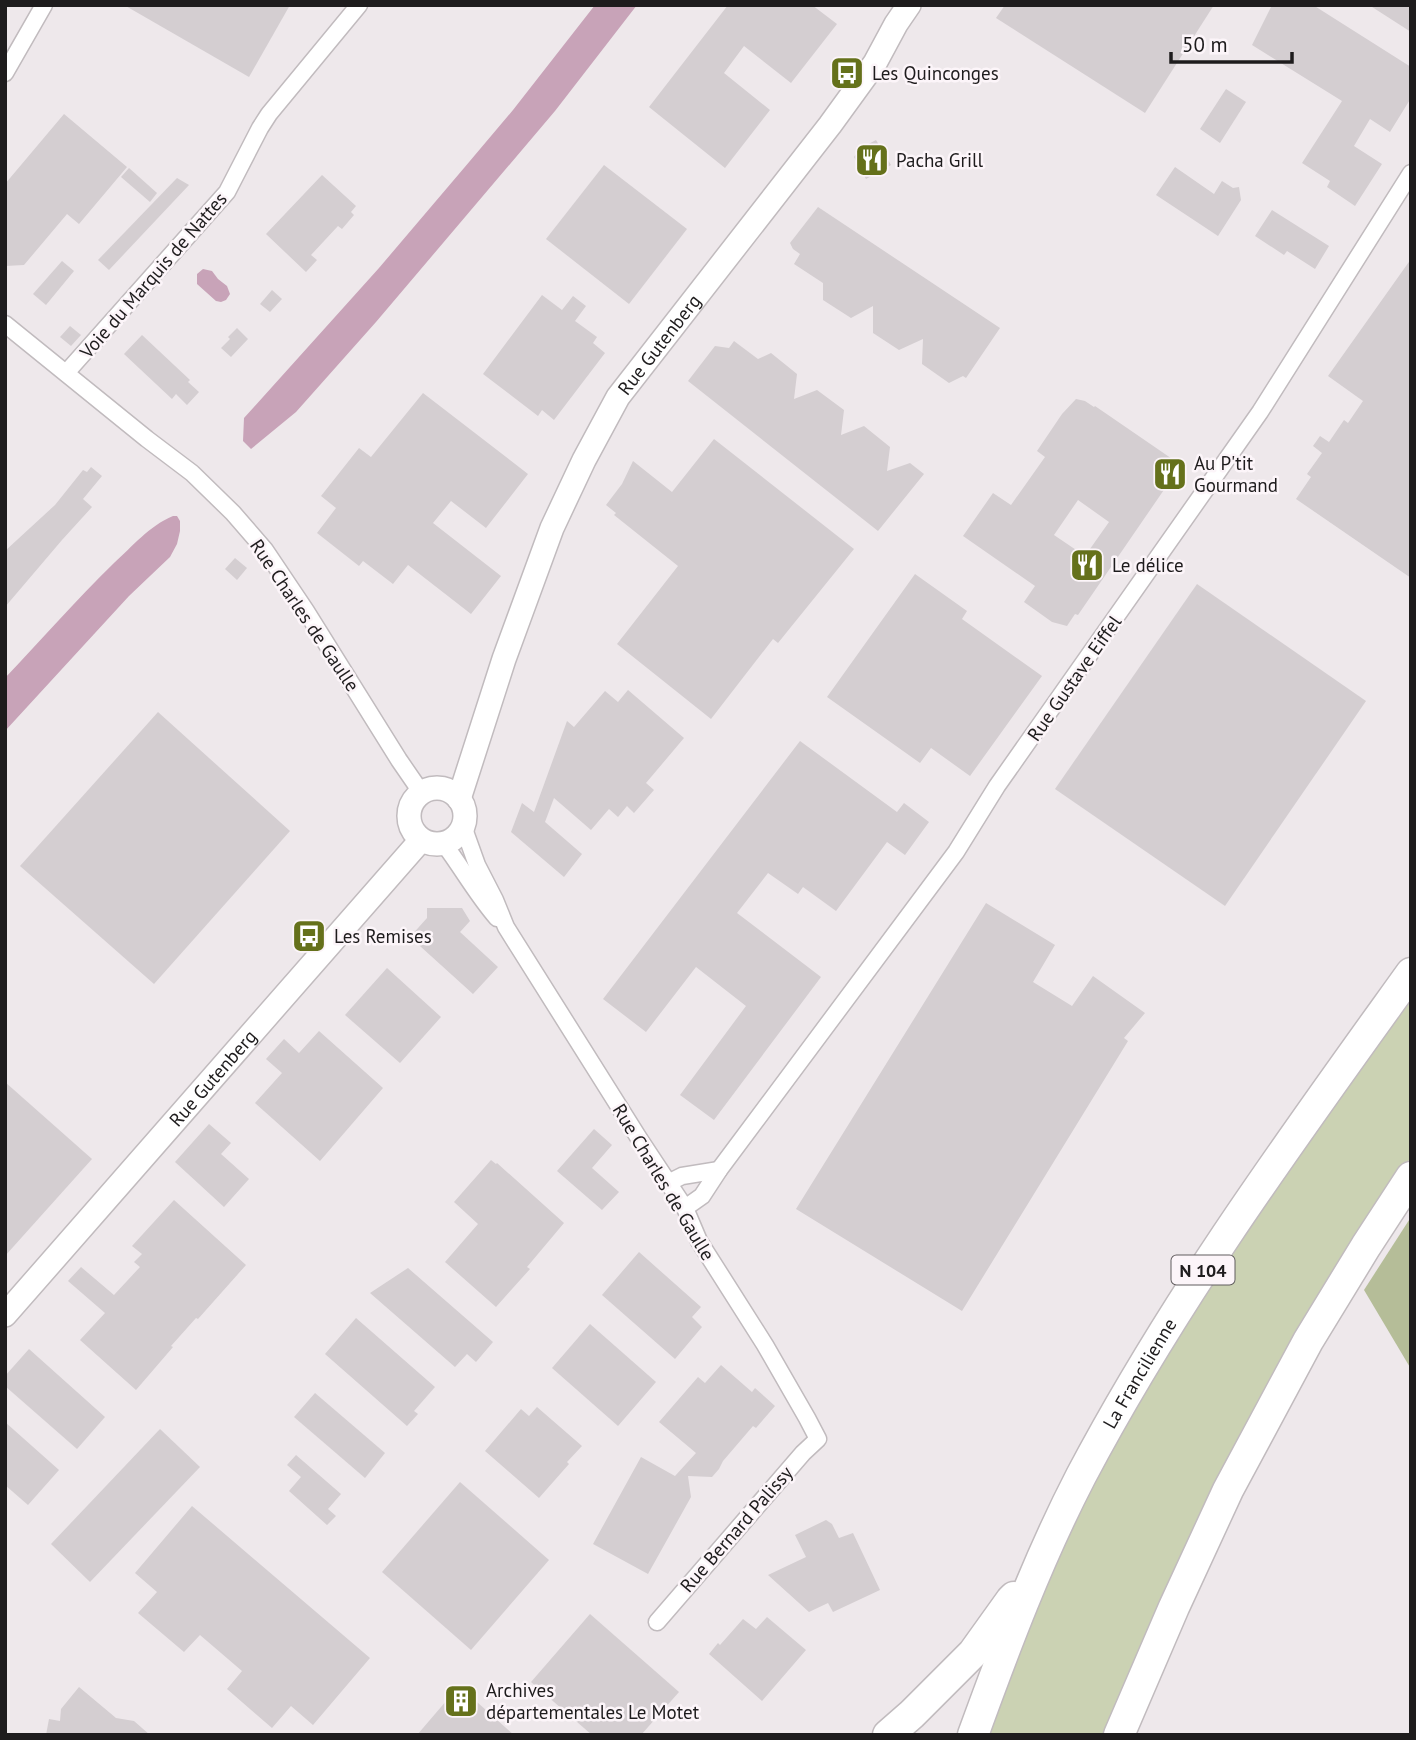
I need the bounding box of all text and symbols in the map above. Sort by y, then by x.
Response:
scale bar [1171,21,1292,65]
text: 50 m [1182,31,1228,58]
bus stop icon: Les Quinconges [828,54,866,92]
place label: Les Quinconges [872,61,999,85]
restaurant icon: Pacha Grill [853,141,891,179]
place label: Pacha Grill [896,148,984,172]
street label: Voie du Marquis de Nattes [74,187,232,364]
street label: Rue Gutenberg [612,289,706,399]
place label: Au P'tit Gourmand [1194,451,1278,497]
restaurant icon: Au P'tit Gourmand [1151,455,1189,493]
street label: Rue Charles de Gaulle [245,534,365,696]
restaurant icon: Le délice [1068,546,1106,584]
place label: Le délice [1112,553,1184,577]
street label: Rue Gustave Eiffel [1022,610,1126,745]
bus stop icon: Les Remises [290,917,328,955]
place label: Les Remises [334,924,432,948]
street label: Rue Gutenberg [164,1025,261,1131]
street label: Rue Charles de Gaulle [608,1099,720,1265]
road number: N 104 [1172,1255,1234,1284]
street label: La Francilienne [1097,1314,1182,1433]
street label: Rue Bernard Palissy [675,1461,798,1597]
place label: Archives départementales Le Motet [486,1678,700,1724]
building icon: Archives départementales Le Motet [442,1682,480,1720]

